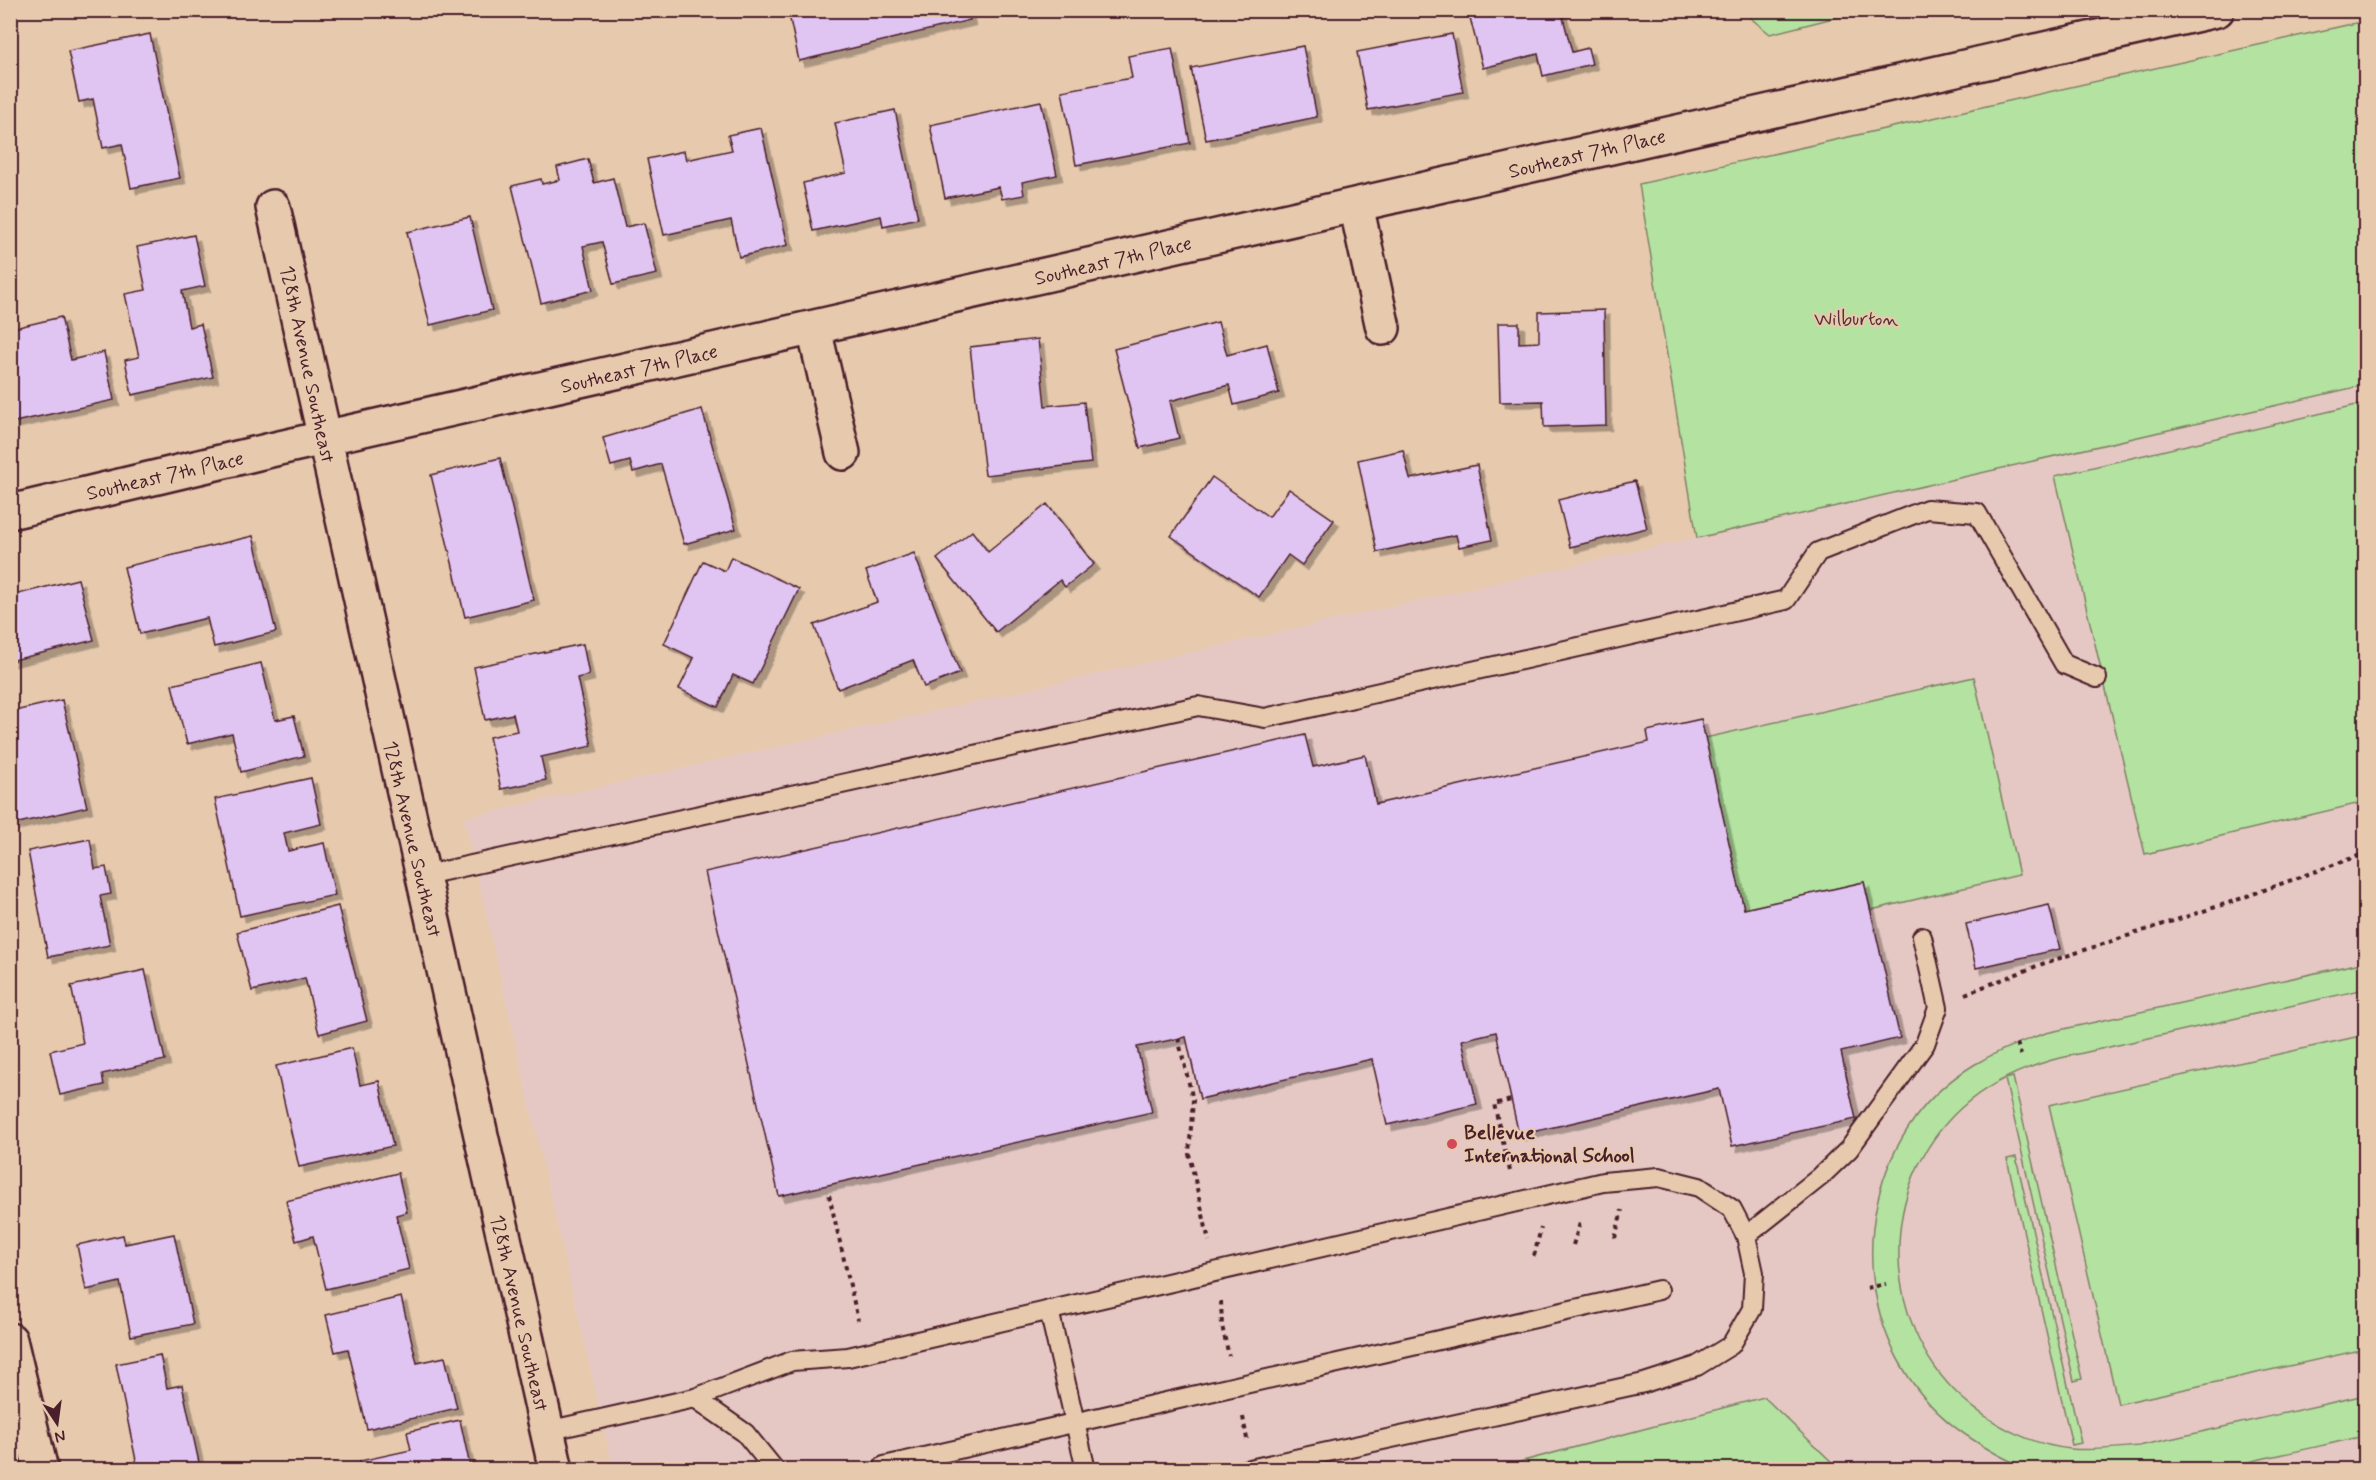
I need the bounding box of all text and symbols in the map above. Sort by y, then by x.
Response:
street label: Southeast 7th Place [1506,123,1669,186]
street label: Southeast 7th Place [1032,230,1195,293]
street label: 128th Avenue Southeast [272,263,341,466]
park label: Wilburton [1814,306,1898,333]
street label: Southeast 7th Place [558,338,721,401]
street label: Southeast 7th Place [84,445,247,508]
street label: 128th Avenue Southeast [376,738,447,941]
place label: Bellevue International School [1464,1120,1635,1170]
marker: Bellevue International School [1445,1137,1459,1151]
street label: 128th Avenue Southeast [483,1212,554,1415]
north arrow [27,1393,87,1453]
text: N [52,1425,68,1448]

